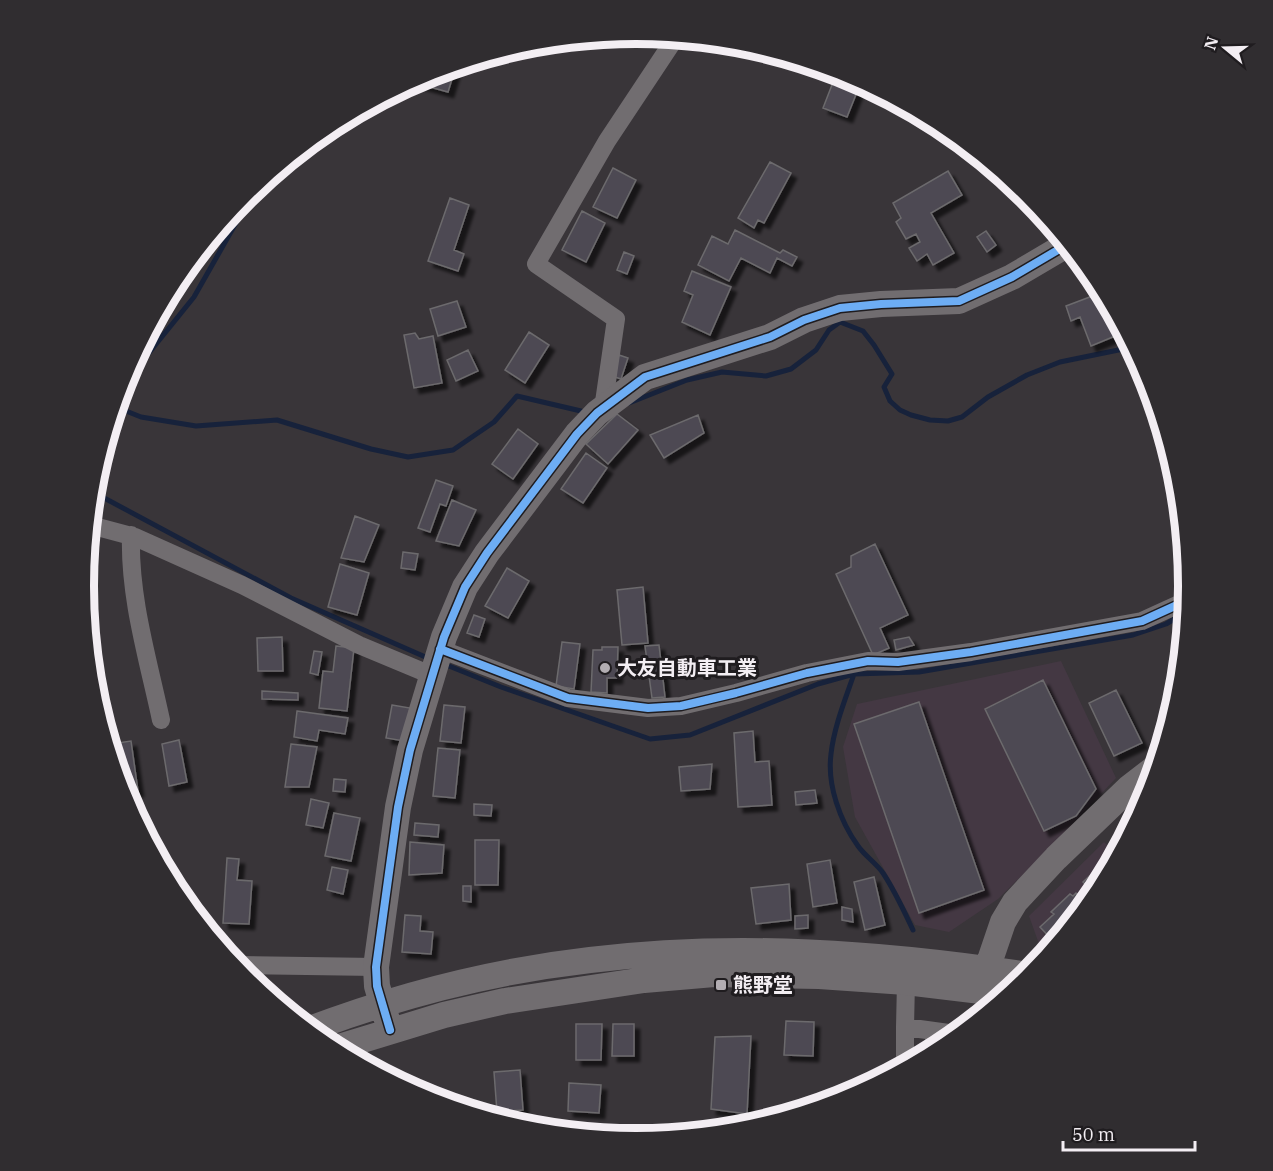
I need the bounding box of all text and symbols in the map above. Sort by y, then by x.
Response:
north arrow [1195,18,1255,78]
text: N [1199,34,1222,52]
place label: 大友自動車工業 [617,654,757,681]
marker: 大友自動車工業 [598,661,612,675]
place label: 熊野堂 [733,971,793,998]
marker: 熊野堂 [714,978,728,992]
scale bar [1063,1114,1195,1152]
text: 50 m [1072,1123,1115,1146]

